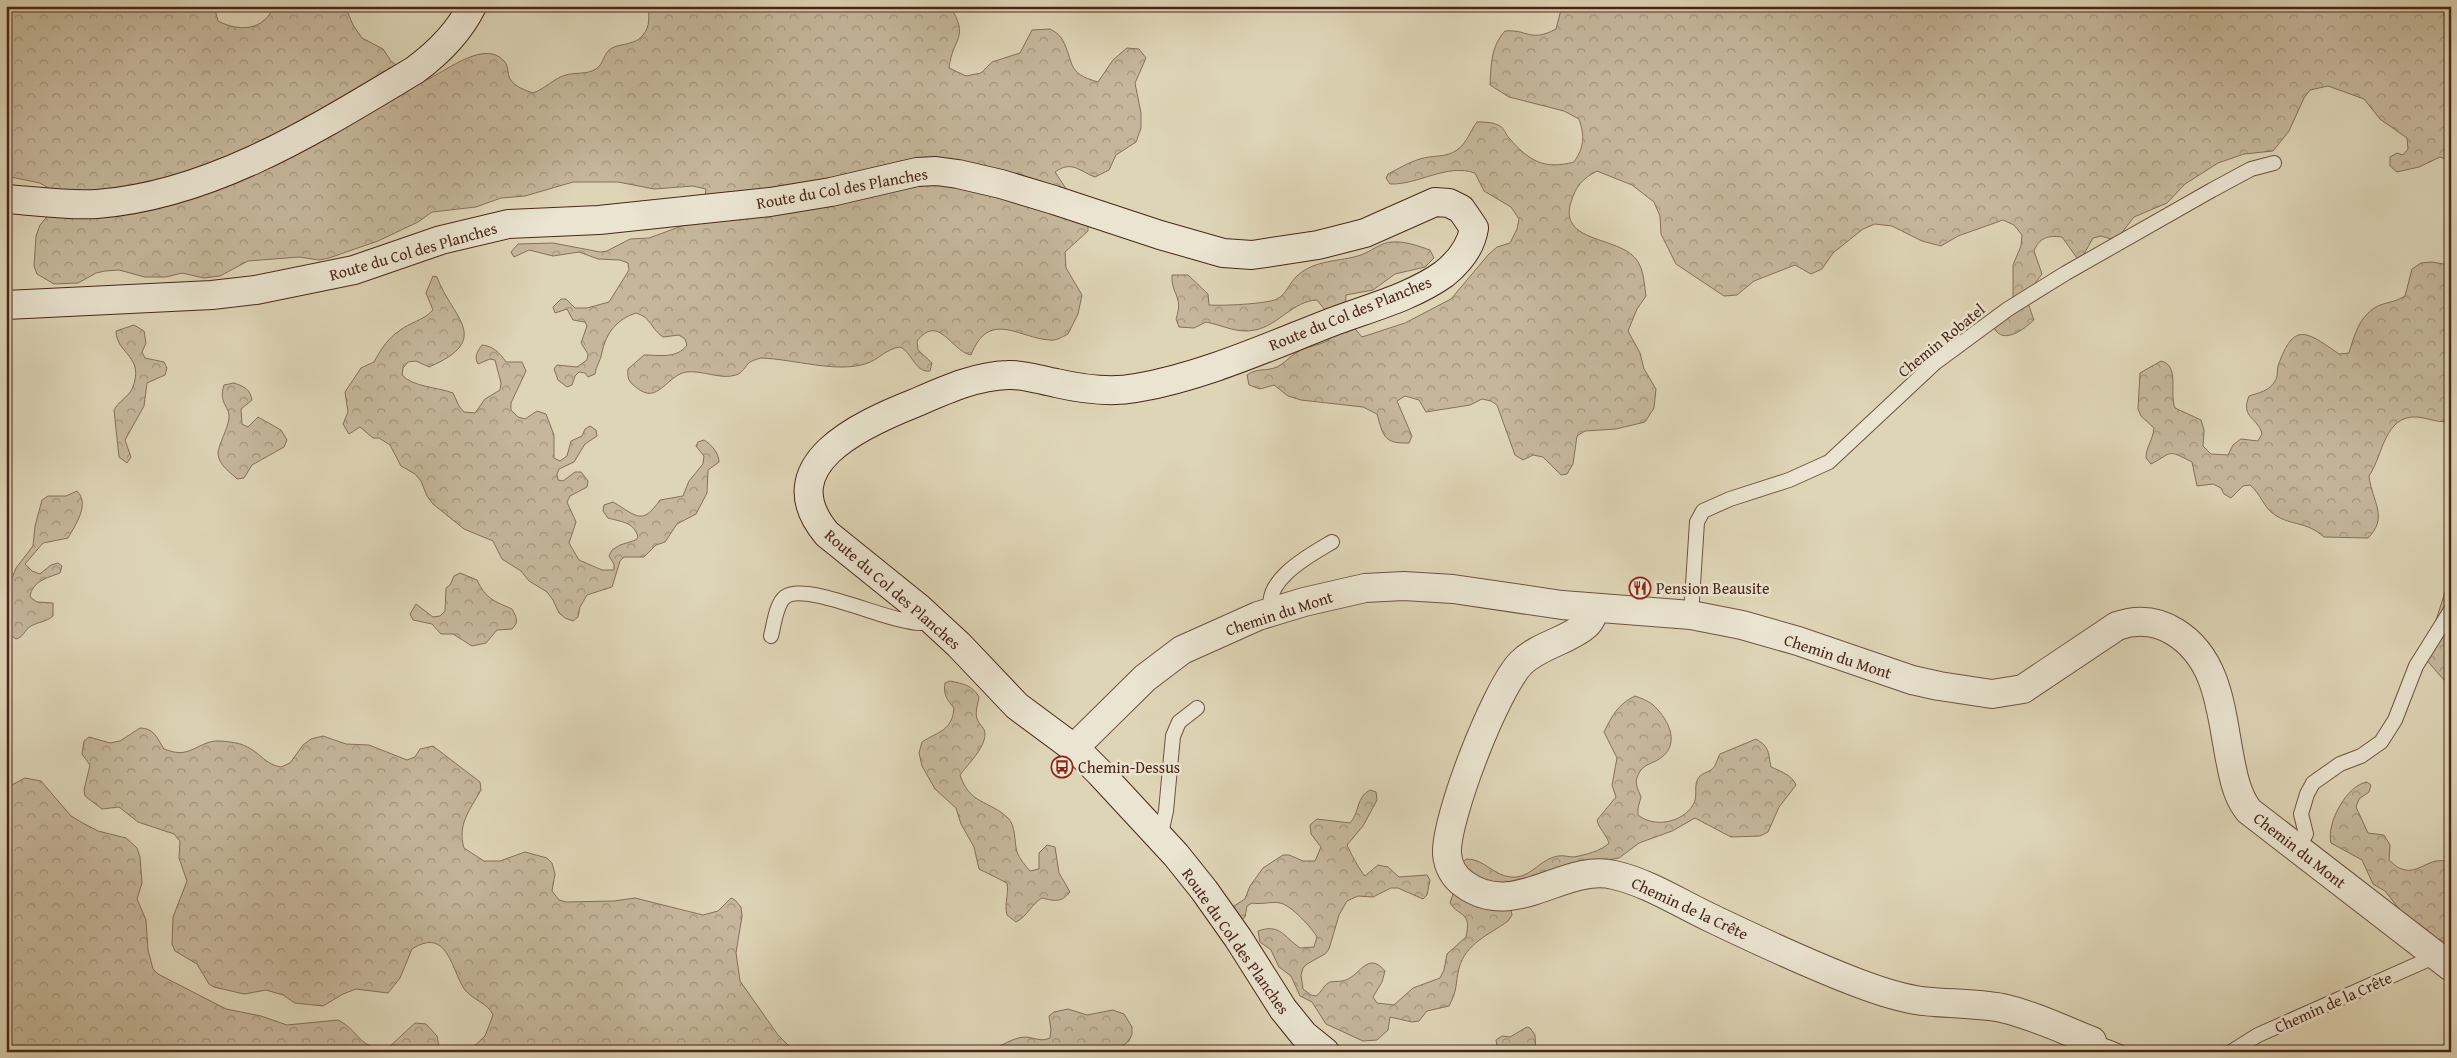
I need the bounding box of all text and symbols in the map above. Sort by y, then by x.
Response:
street label: Route du Col des Planches [754,161,930,215]
street label: Route du Col des Planches [326,216,500,286]
street label: Route du Col des Planches [1265,269,1435,357]
street label: Chemin Robatel [1892,297,1990,383]
street label: Route du Col des Planches [820,523,966,655]
restaurant icon: Pension Beausite [1628,576,1652,600]
place label: Pension Beausite [1656,576,1769,600]
street label: Chemin du Mont [1222,584,1336,642]
street label: Chemin du Mont [1781,627,1895,685]
bus stop icon: Chemin-Dessus [1050,755,1074,779]
place label: Chemin-Dessus [1078,755,1180,779]
street label: Chemin du Mont [2249,806,2352,894]
street label: Route du Col des Planches [1176,863,1296,1019]
street label: Chemin de la Crête [1628,870,1752,946]
street label: Chemin de la Crête [2270,965,2396,1039]

